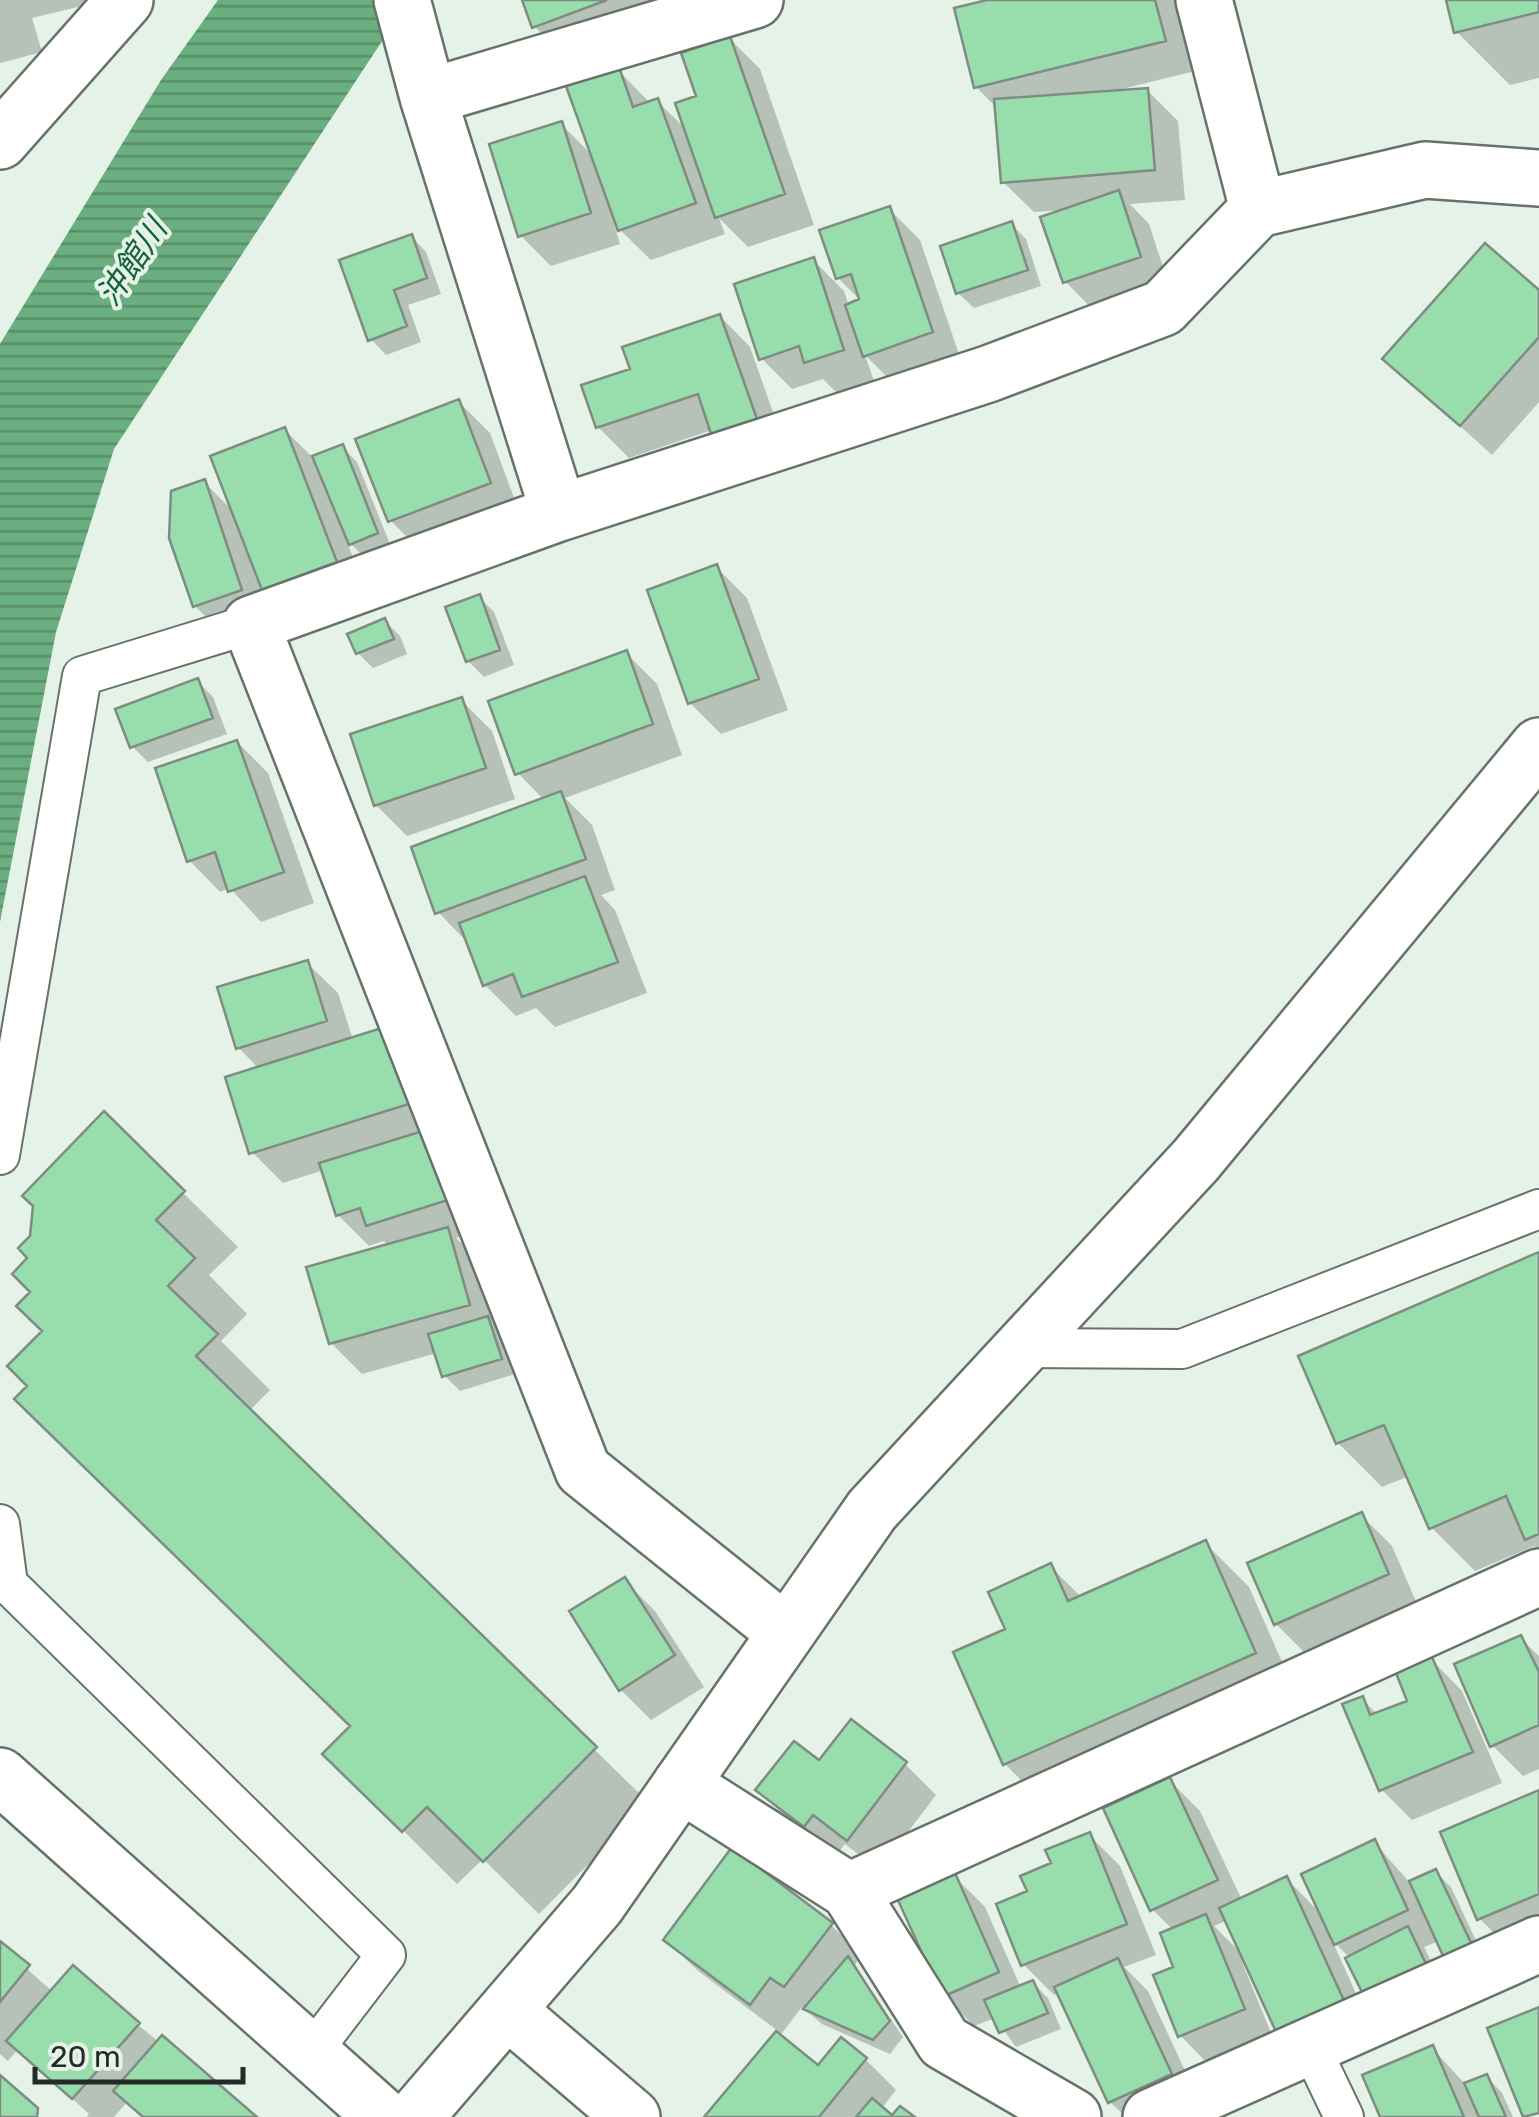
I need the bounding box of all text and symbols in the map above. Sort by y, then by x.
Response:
water label: 沖館川 [89,209,176,312]
scale bar [35,2022,242,2084]
text: 20 m [50,2039,121,2075]

